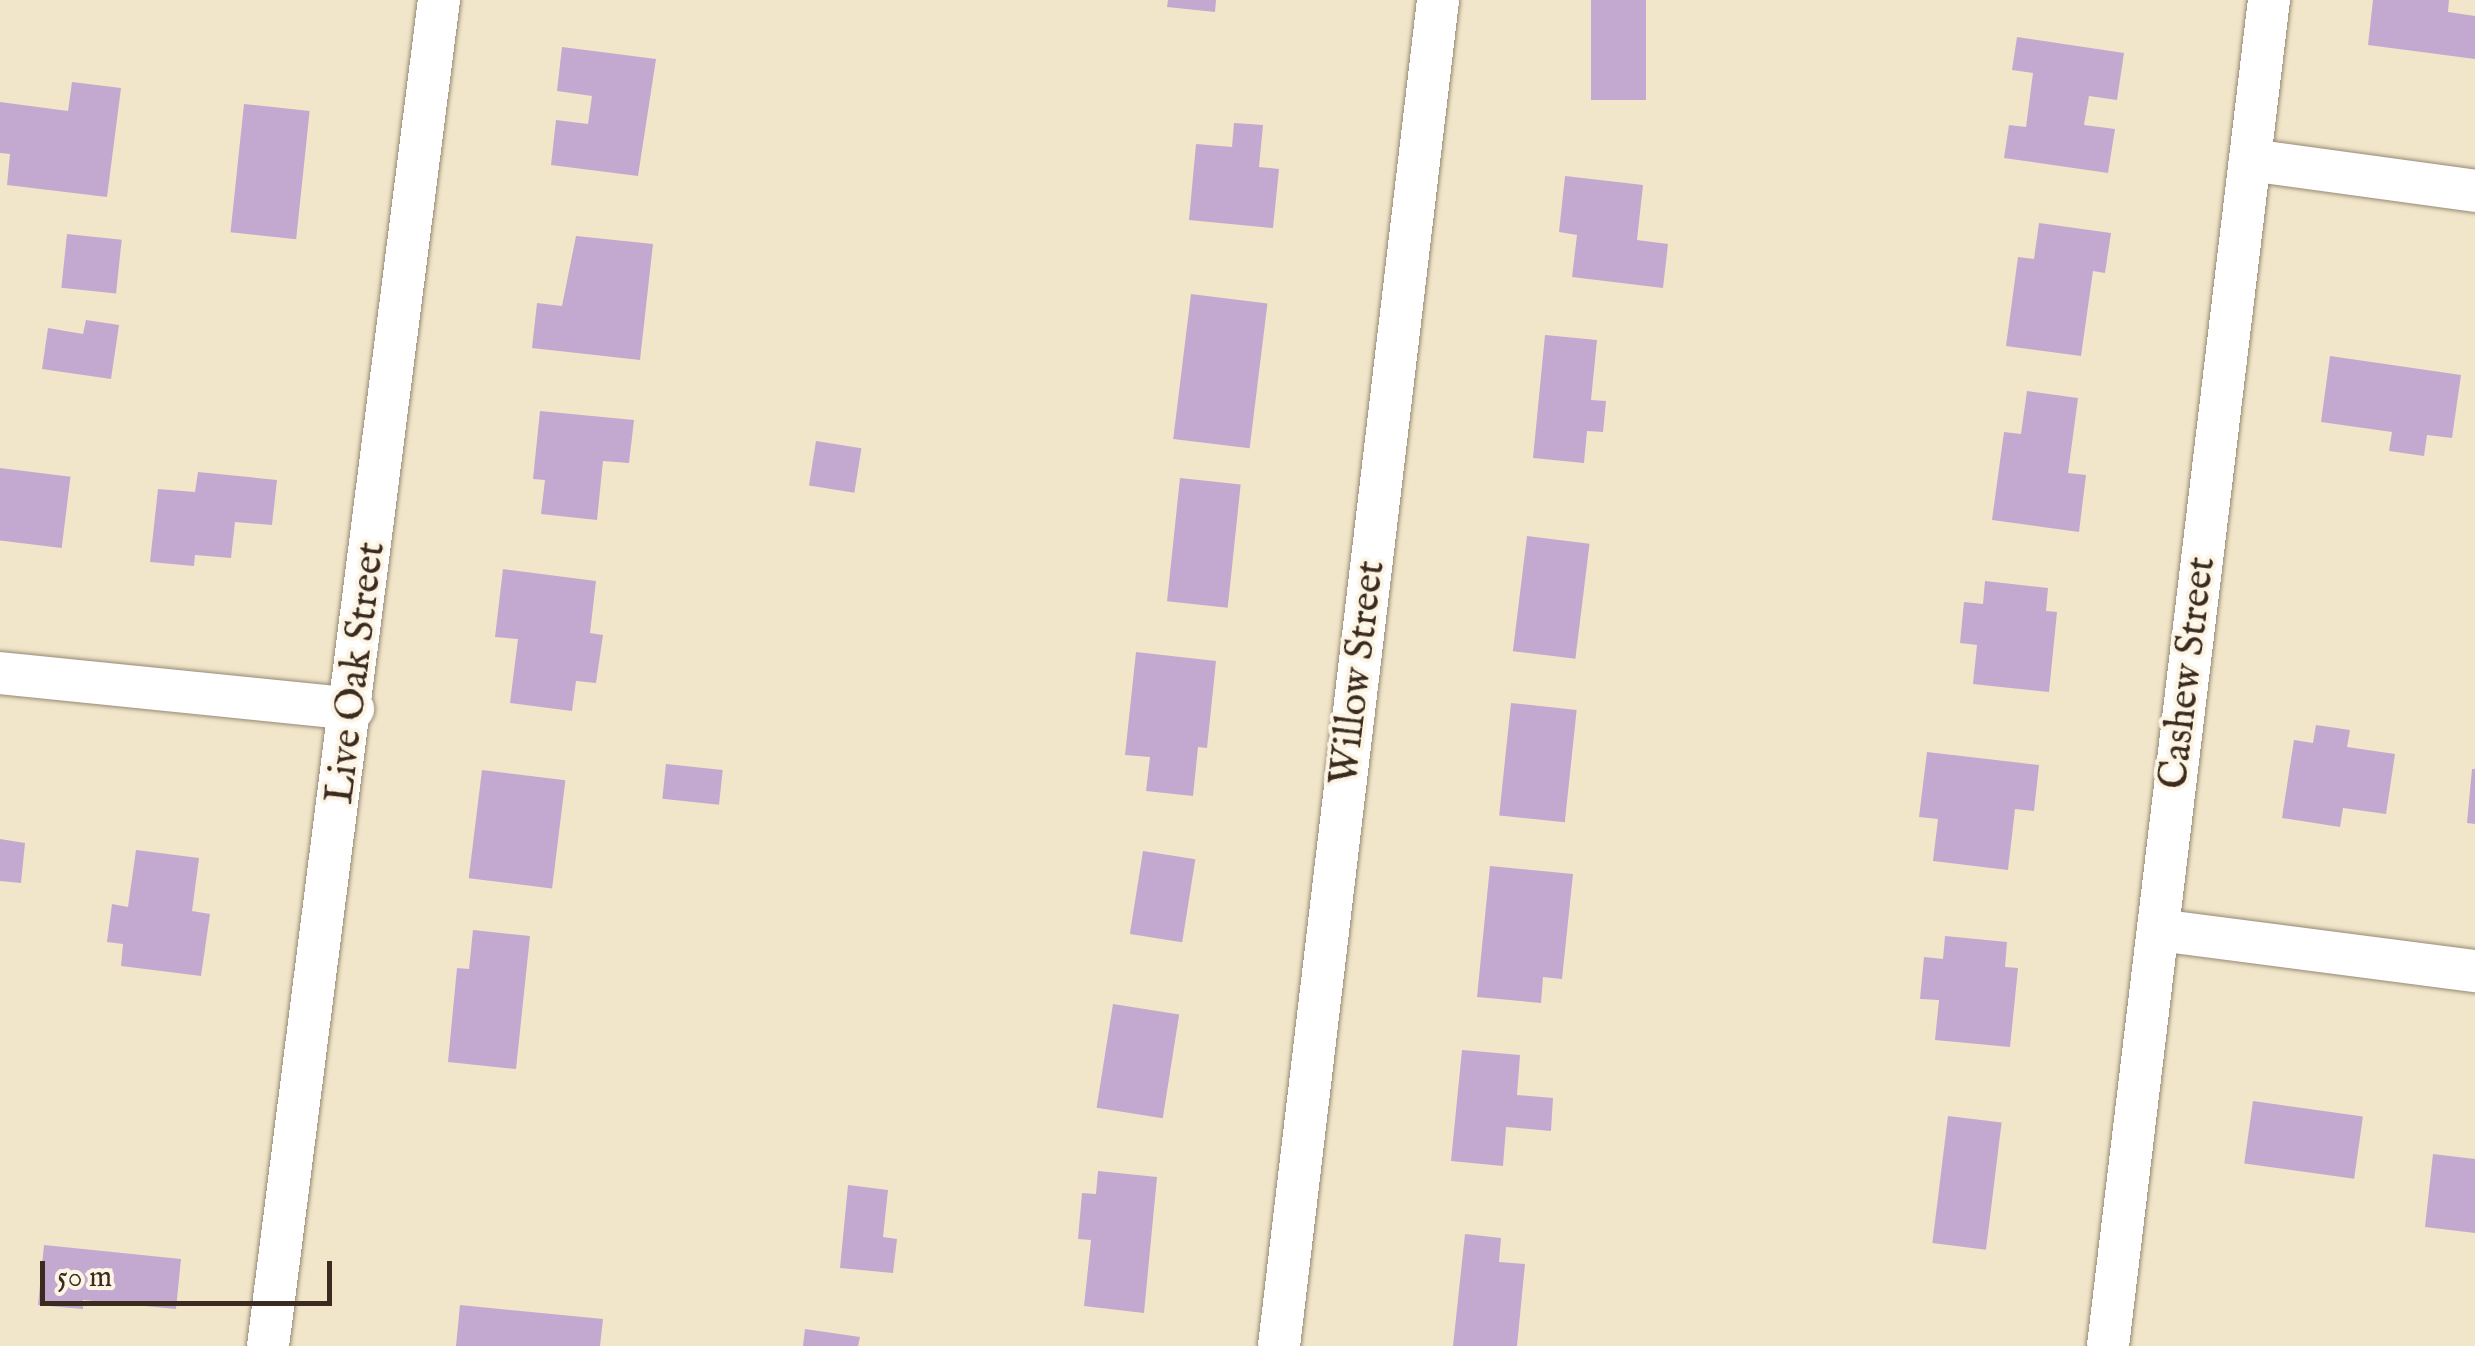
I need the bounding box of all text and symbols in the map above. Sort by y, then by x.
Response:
street label: Live Oak Street [317,539,397,807]
street label: Cashew Street [2151,554,2227,792]
street label: Willow Street [1321,558,1397,788]
scale bar [45,1241,338,1303]
text: 50 m [57,1259,112,1297]

